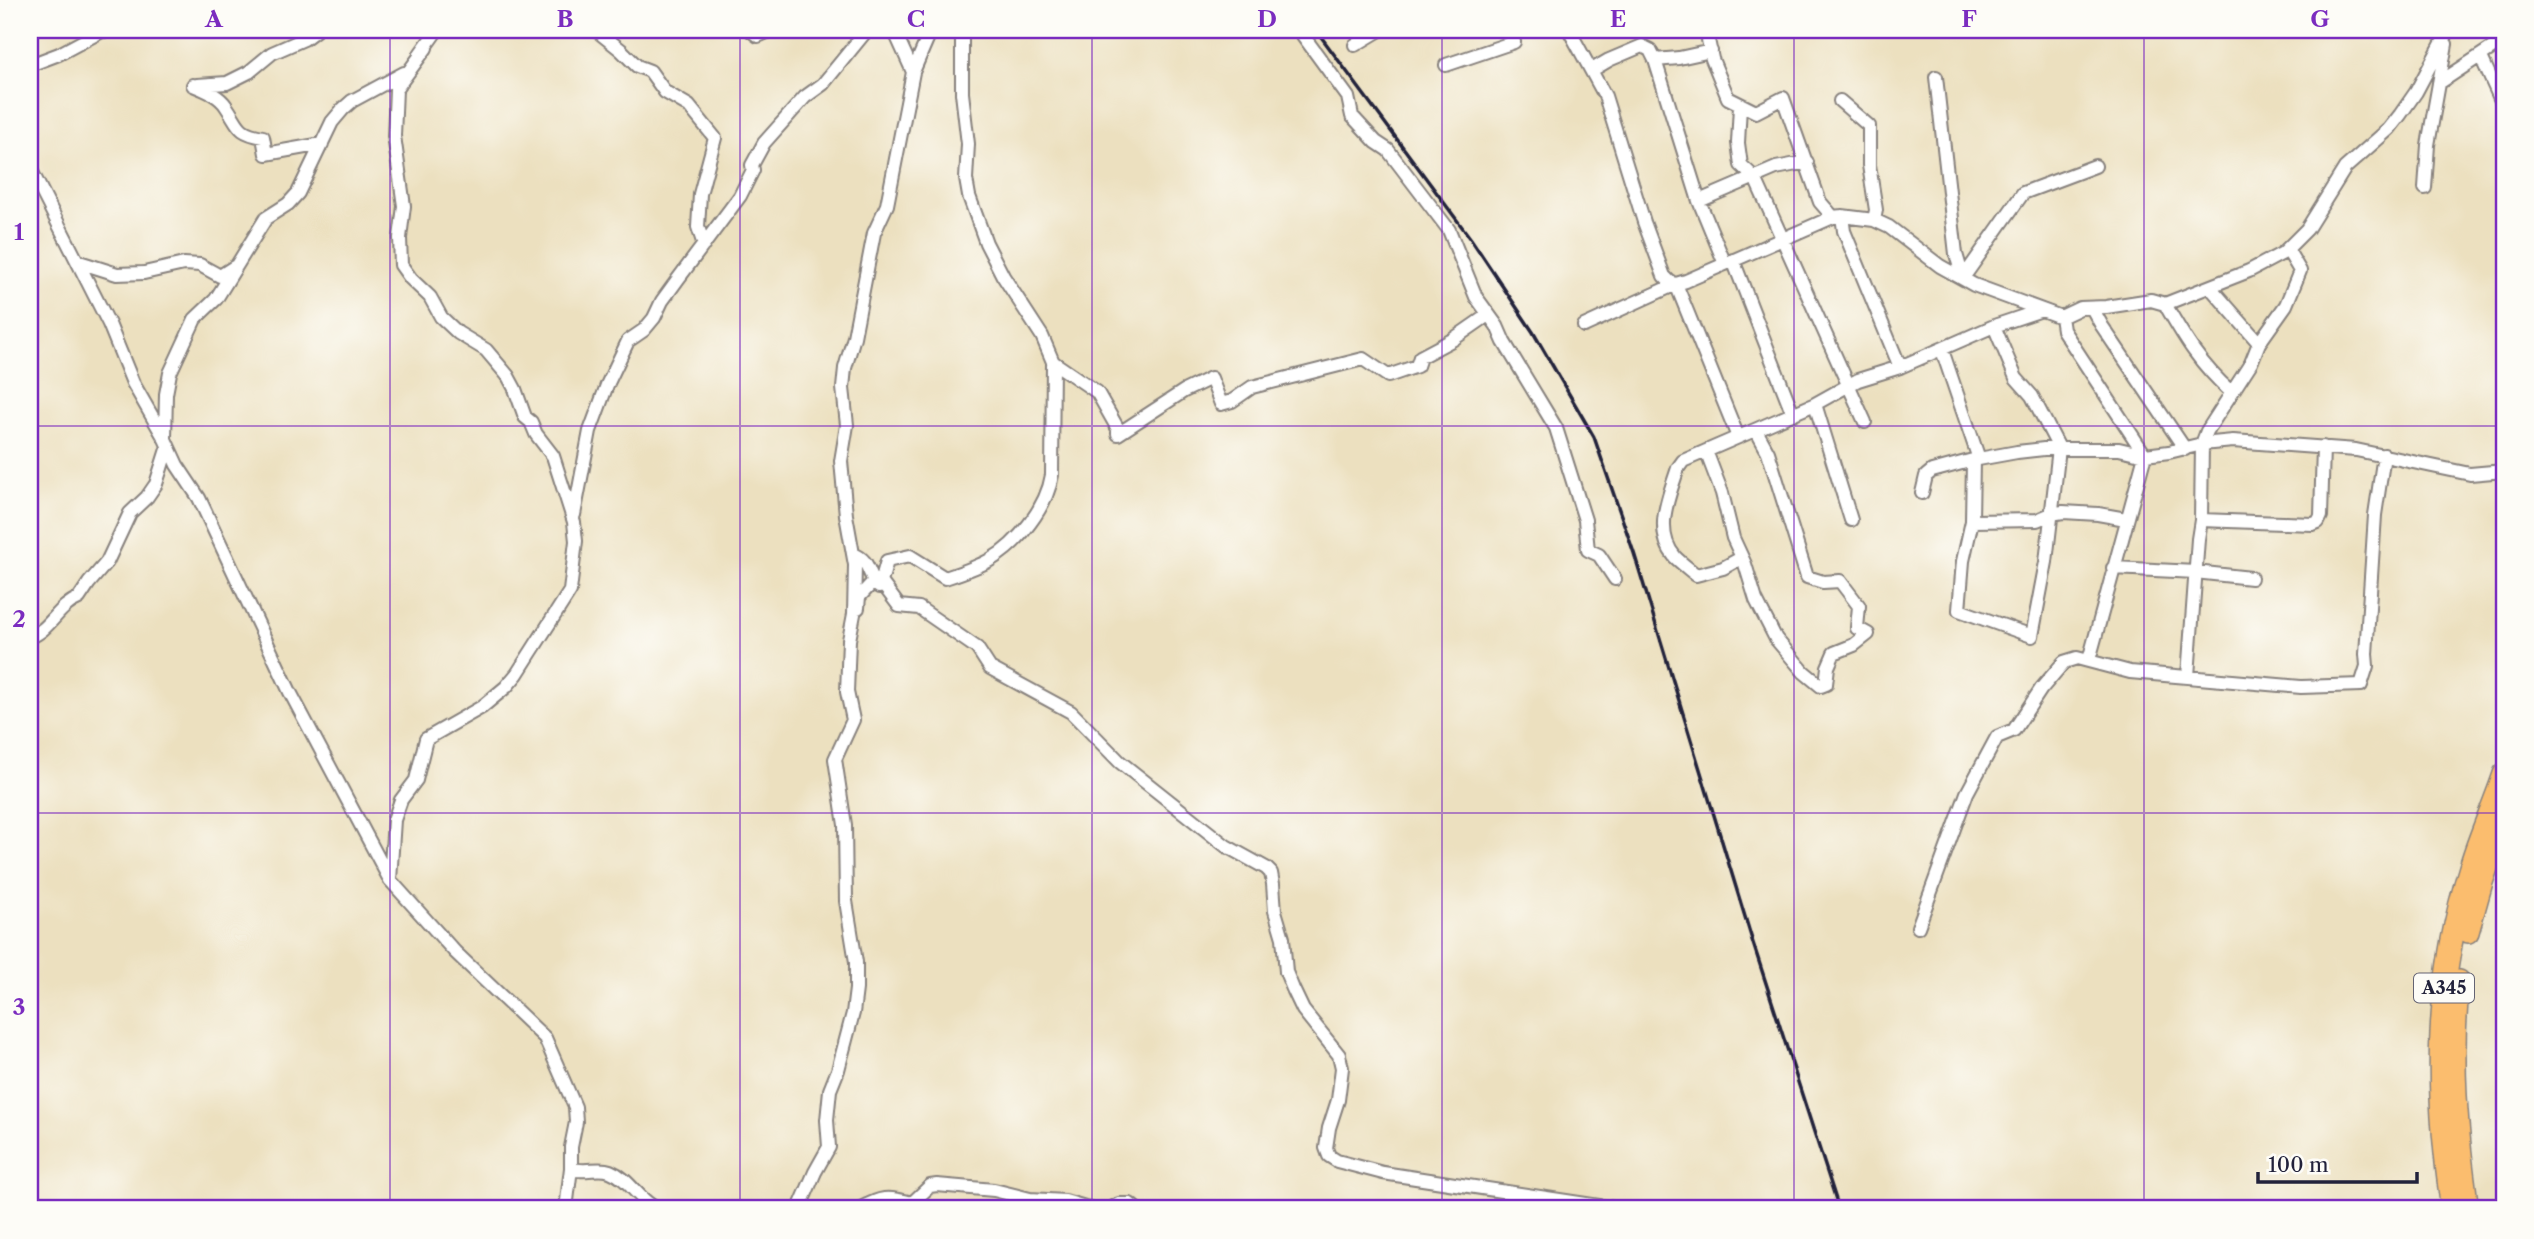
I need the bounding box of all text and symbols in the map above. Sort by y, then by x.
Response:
text: A [204,5,224,33]
text: B [556,5,574,33]
text: C [907,5,925,33]
text: D [1257,5,1277,33]
text: E [1610,5,1626,33]
text: F [1961,5,1977,33]
text: G [2310,5,2330,33]
text: 1 [14,218,25,246]
text: 2 [12,605,26,633]
road number: A345 [2414,973,2474,1002]
text: 3 [13,993,26,1021]
scale bar [2258,1141,2417,1185]
text: 100 m [2268,1152,2329,1177]

